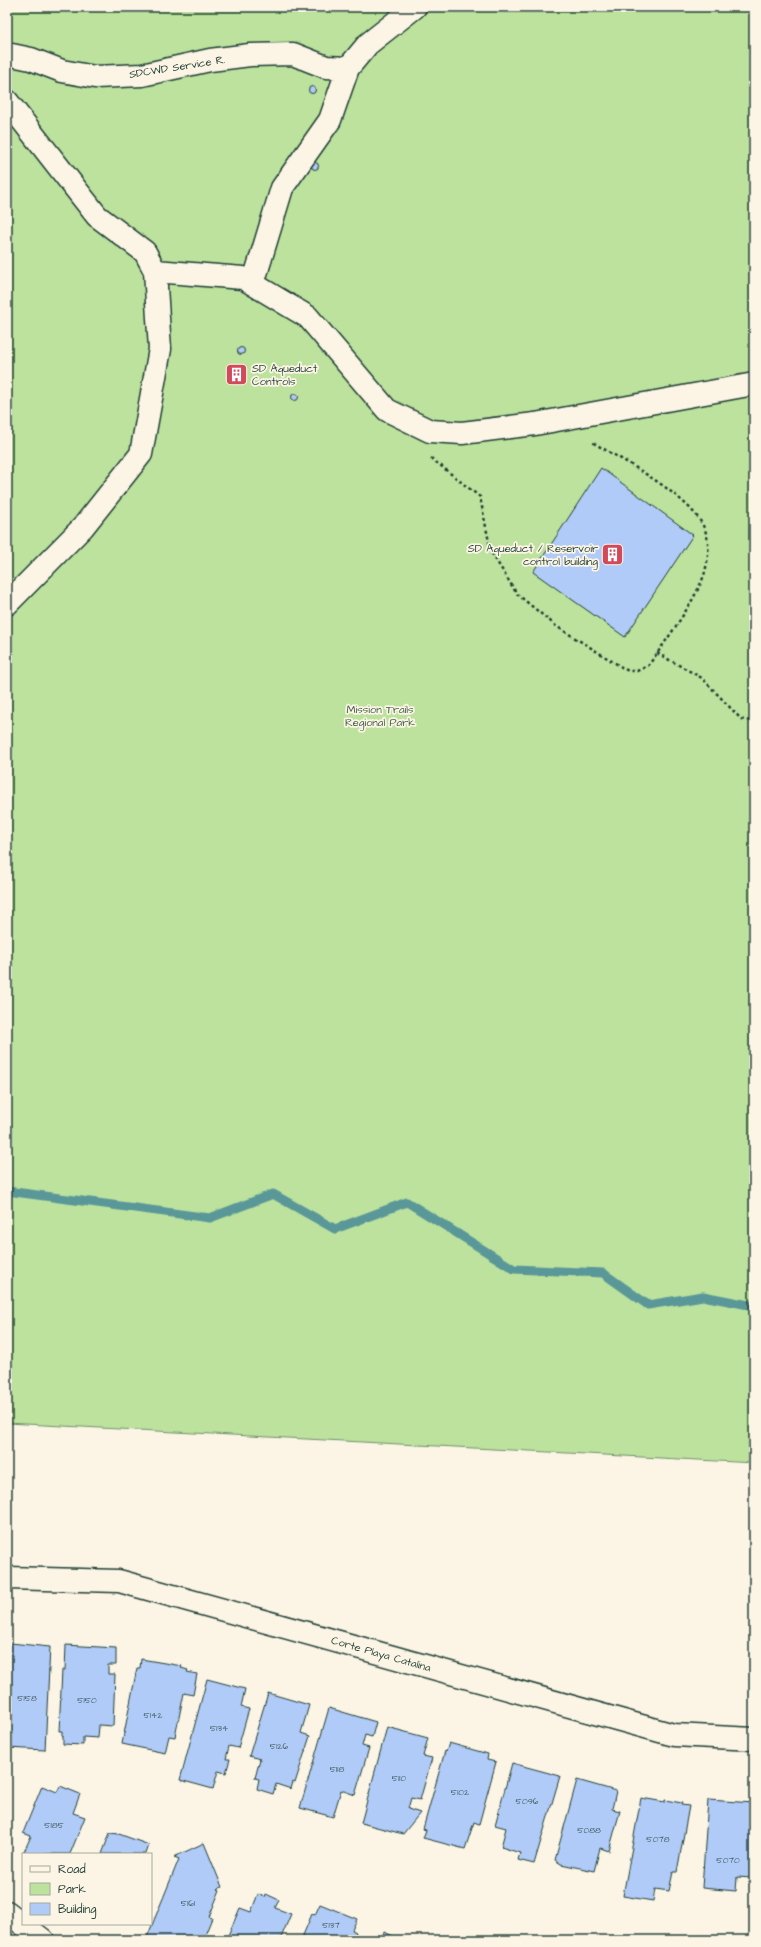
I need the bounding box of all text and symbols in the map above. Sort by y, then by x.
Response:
street label: SDCWD Service R. [128,52,227,82]
building icon: SD Aqueduct Controls [223,361,249,387]
place label: SD Aqueduct Controls [252,361,318,389]
place label: SD Aqueduct / Reservoir control building [468,541,598,570]
building icon: SD Aqueduct / Reservoir control building [600,541,626,567]
park label: Mission Trails Regional Park [345,702,415,731]
street label: Corte Playa Catalina [329,1633,433,1676]
house number: 5158 [17,1692,37,1705]
house number: 5150 [77,1694,97,1707]
house number: 5142 [144,1709,163,1722]
house number: 5134 [210,1722,228,1735]
house number: 5126 [270,1740,289,1753]
house number: 5118 [330,1763,344,1776]
house number: 5110 [392,1772,406,1785]
house number: 5102 [451,1786,470,1799]
house number: 5096 [516,1795,539,1808]
house number: 5185 [44,1819,64,1832]
house number: 5088 [577,1824,601,1837]
house number: 5078 [646,1833,670,1846]
legend [22,1853,152,1925]
house number: 5070 [716,1854,740,1867]
text: Road [58,1861,86,1878]
text: Park [58,1881,86,1898]
house number: 5161 [181,1897,195,1910]
text: Building [58,1901,96,1919]
house number: 5137 [322,1919,340,1932]

